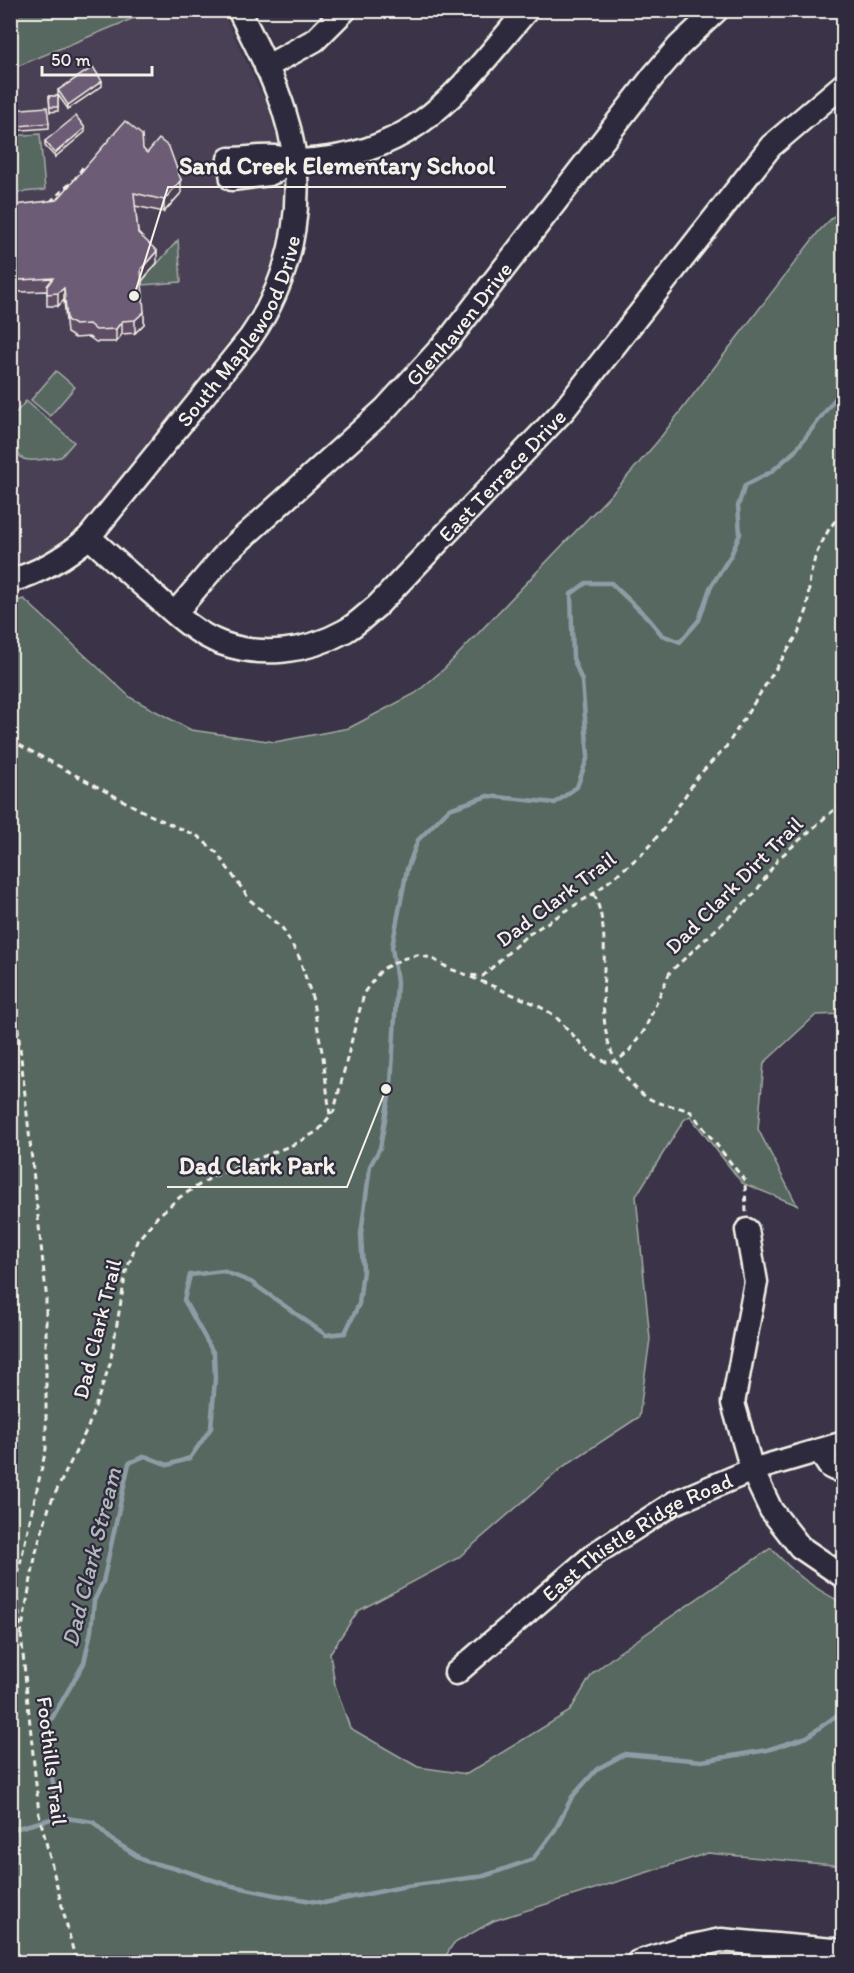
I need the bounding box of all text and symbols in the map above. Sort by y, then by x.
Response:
scale bar [42,39,152,77]
text: 50 m [51,49,91,71]
callout: Sand Creek Elementary School [168,145,506,187]
text: Sand Creek Elementary School [179,151,495,181]
street label: South Maplewood Drive [170,233,306,432]
street label: Glenhaven Drive [399,256,518,391]
street label: East Terrace Drive [432,403,572,547]
street label: Dad Clark Dirt Trail [659,810,809,960]
street label: Dad Clark Trail [491,845,621,953]
callout: Dad Clark Park [167,1145,347,1187]
text: Dad Clark Park [179,1151,336,1180]
street label: Dad Clark Trail [67,1256,127,1402]
water label: Dad Clark Stream [55,1464,128,1650]
street label: East Thistle Ridge Road [536,1466,736,1607]
street label: Foothills Trail [31,1695,73,1827]

